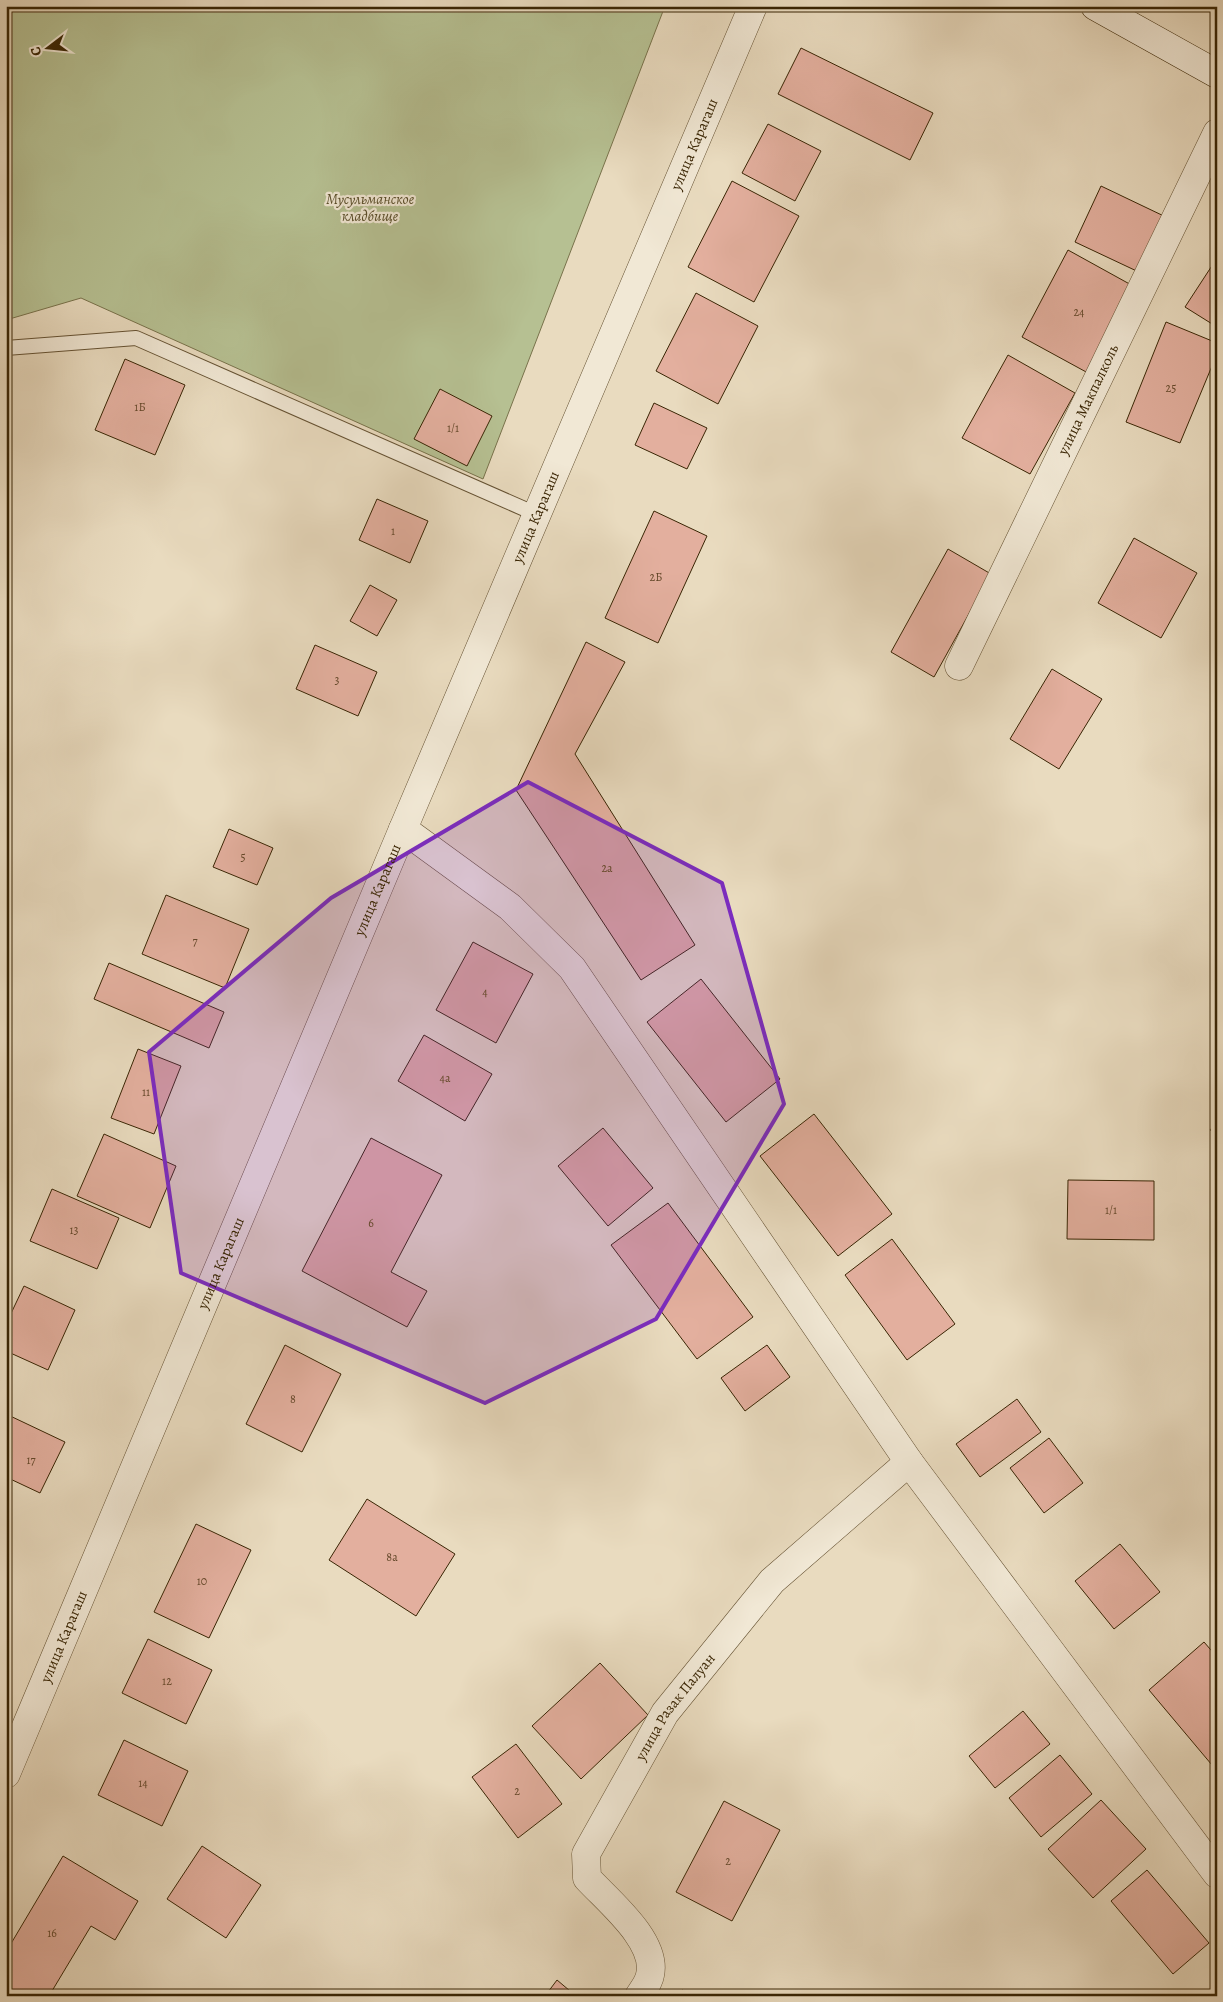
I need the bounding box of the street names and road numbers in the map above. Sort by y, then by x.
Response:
street label: улица Карагаш [665,95,723,194]
street label: улица Макпалколь [1052,341,1123,459]
street label: улица Карагаш [507,468,564,567]
street label: улица Карагаш [349,841,406,940]
street label: улица Карагаш [192,1214,249,1313]
street label: улица Карагаш [35,1588,92,1687]
street label: улица Разак Палуан [630,1649,720,1765]

